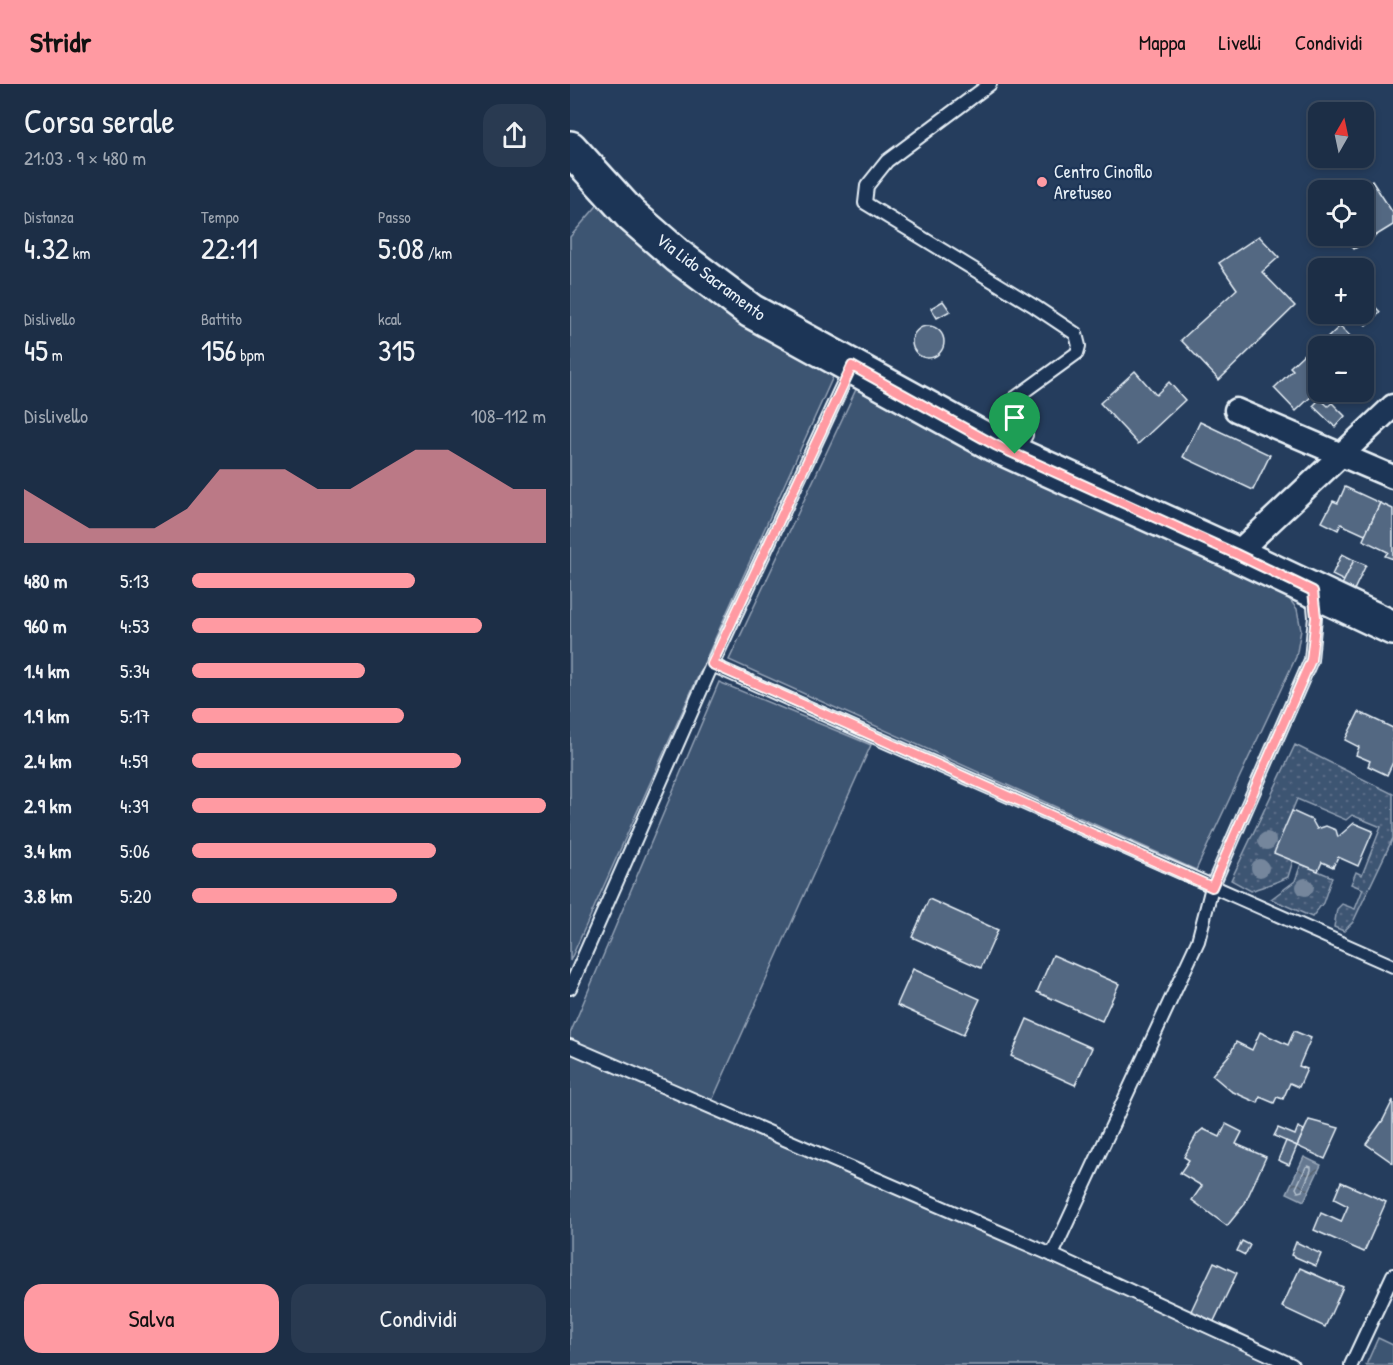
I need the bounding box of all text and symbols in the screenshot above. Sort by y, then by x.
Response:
text: Stridr [30,23,91,61]
text: Mappa [1139,28,1186,57]
text: Livelli [1219,28,1262,57]
text: Condividi [1295,28,1363,57]
text: Corsa serale [24,99,175,143]
north arrow [1308,102,1374,168]
map controls [1308,102,1374,402]
button: share [483,104,546,167]
text: 21:03 · 9 × 480 m [24,144,146,171]
place label: Centro Cinofilo Aretuseo [1054,159,1152,205]
marker: Centro Cinofilo Aretuseo [1035,175,1049,189]
button: locate [1308,180,1374,246]
text: Distanza [24,206,73,228]
text: Tempo [201,206,239,228]
text: Passo [378,206,411,228]
street label: Via Lido Sacramento [651,227,771,326]
text: 4.32 [24,228,69,268]
text: 22:11 [201,228,258,268]
text: 5:08 [378,228,424,268]
text: km [69,242,90,264]
text: /km [424,242,452,264]
button: + [1308,258,1374,324]
text: Dislivello [24,308,75,330]
text: Battito [201,308,242,330]
text: kcal [378,308,401,330]
text: 45 [24,330,48,370]
text: 156 [201,330,237,370]
text: 315 [378,330,415,370]
button: − [1308,336,1374,402]
text: m [48,344,63,366]
text: bpm [237,344,265,366]
pin [989,392,1040,454]
icon: arrive [998,401,1031,434]
text: Dislivello [24,402,88,429]
text: 108–112 m [471,402,546,429]
text: 480 m [24,567,67,594]
text: 5:13 [120,567,149,594]
text: 960 m [24,612,66,639]
text: 4:53 [120,612,150,639]
text: 1.4 km [24,657,70,684]
text: 5:34 [120,657,150,684]
text: 1.9 km [24,702,69,729]
text: 5:17 [120,702,150,729]
text: 2.4 km [24,747,72,774]
text: 4:59 [120,747,148,774]
text: 2.9 km [24,792,71,819]
text: 4:39 [120,792,148,819]
text: 3.4 km [24,837,71,864]
text: 5:06 [120,837,150,864]
text: 3.8 km [24,882,72,909]
text: 5:20 [120,882,151,909]
button: Salva [24,1284,279,1353]
button: Condividi [291,1284,546,1353]

